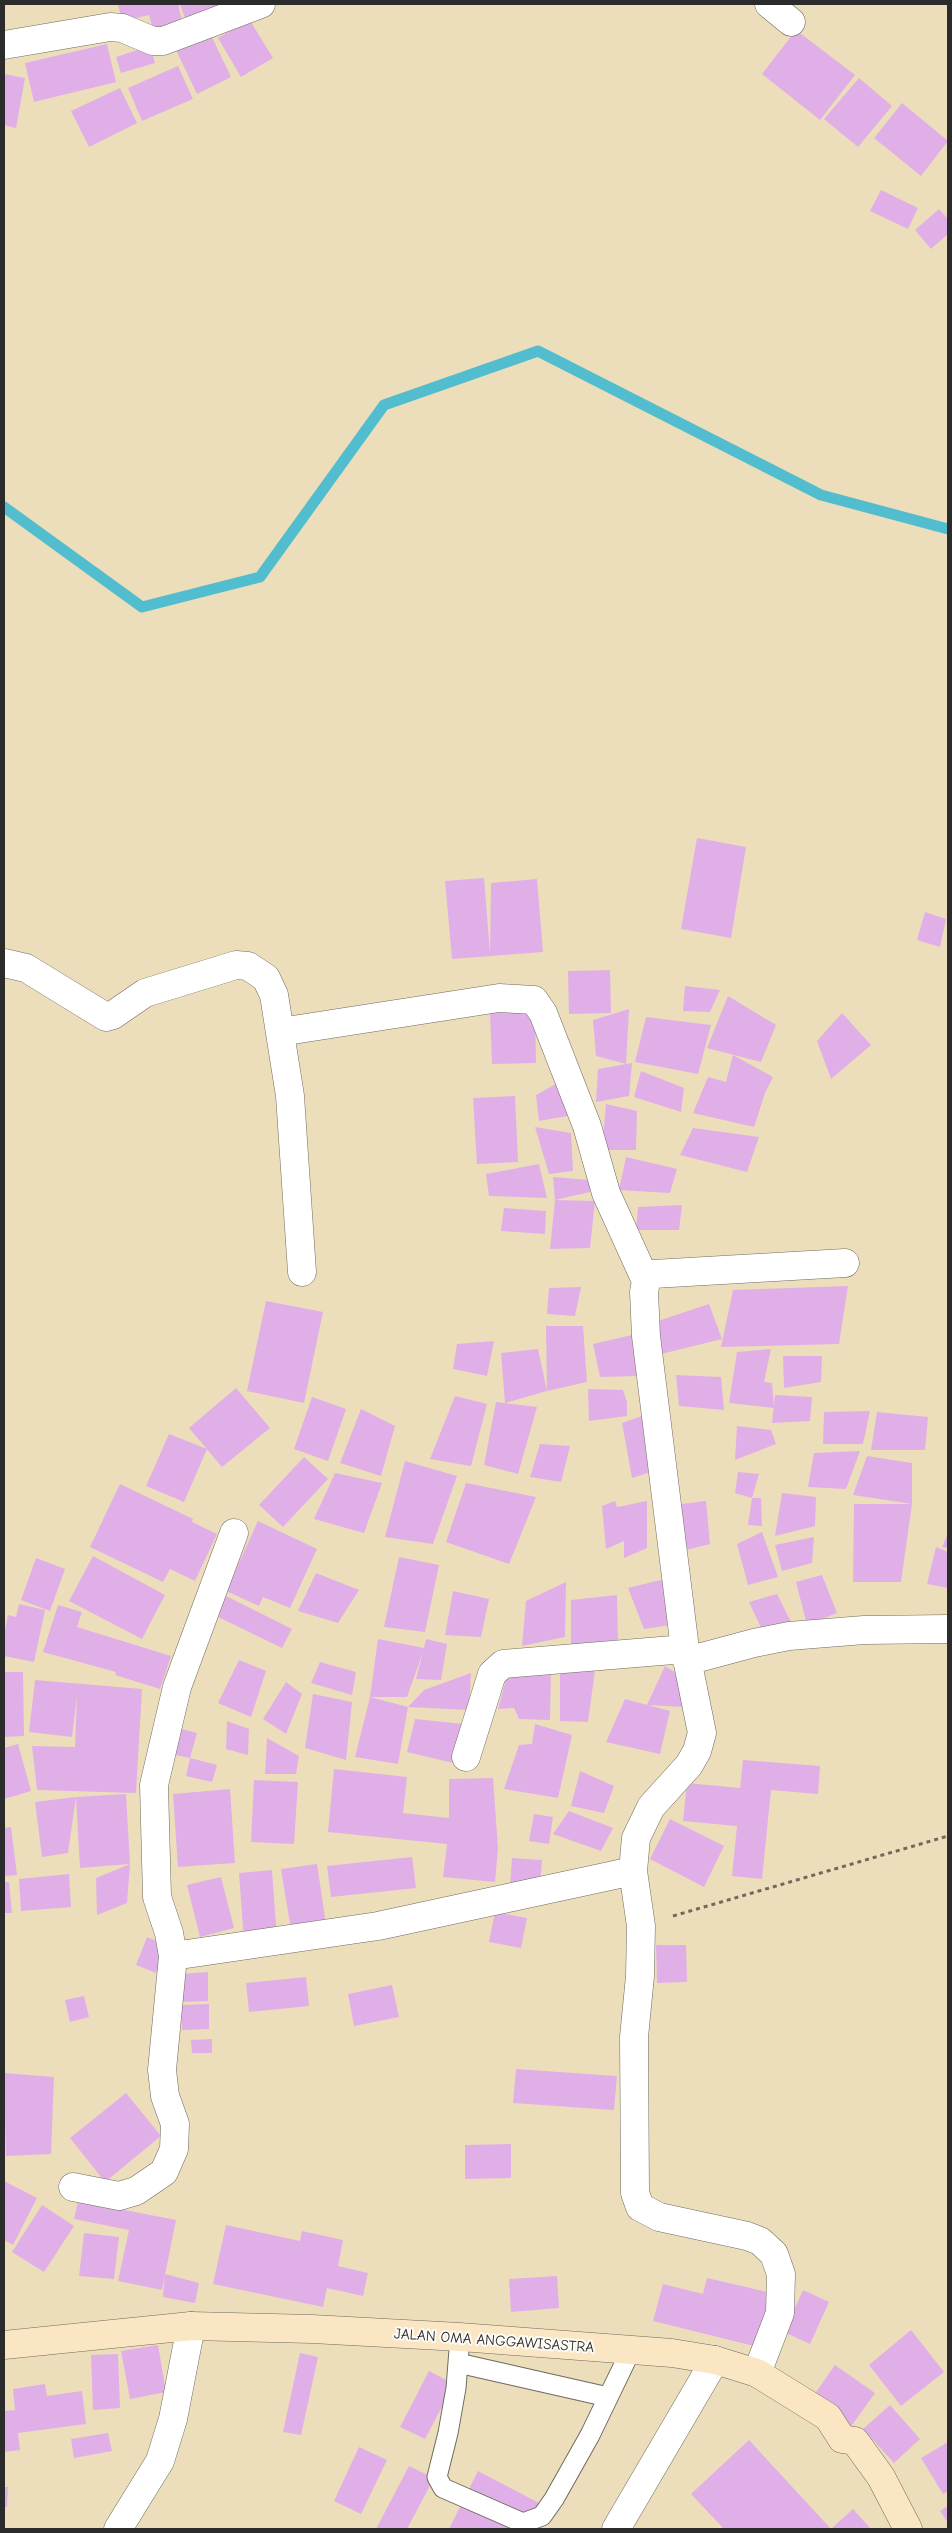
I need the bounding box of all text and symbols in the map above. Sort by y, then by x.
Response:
street label: JALAN OMA ANGGAWISASTRA [393,2325,595,2357]

